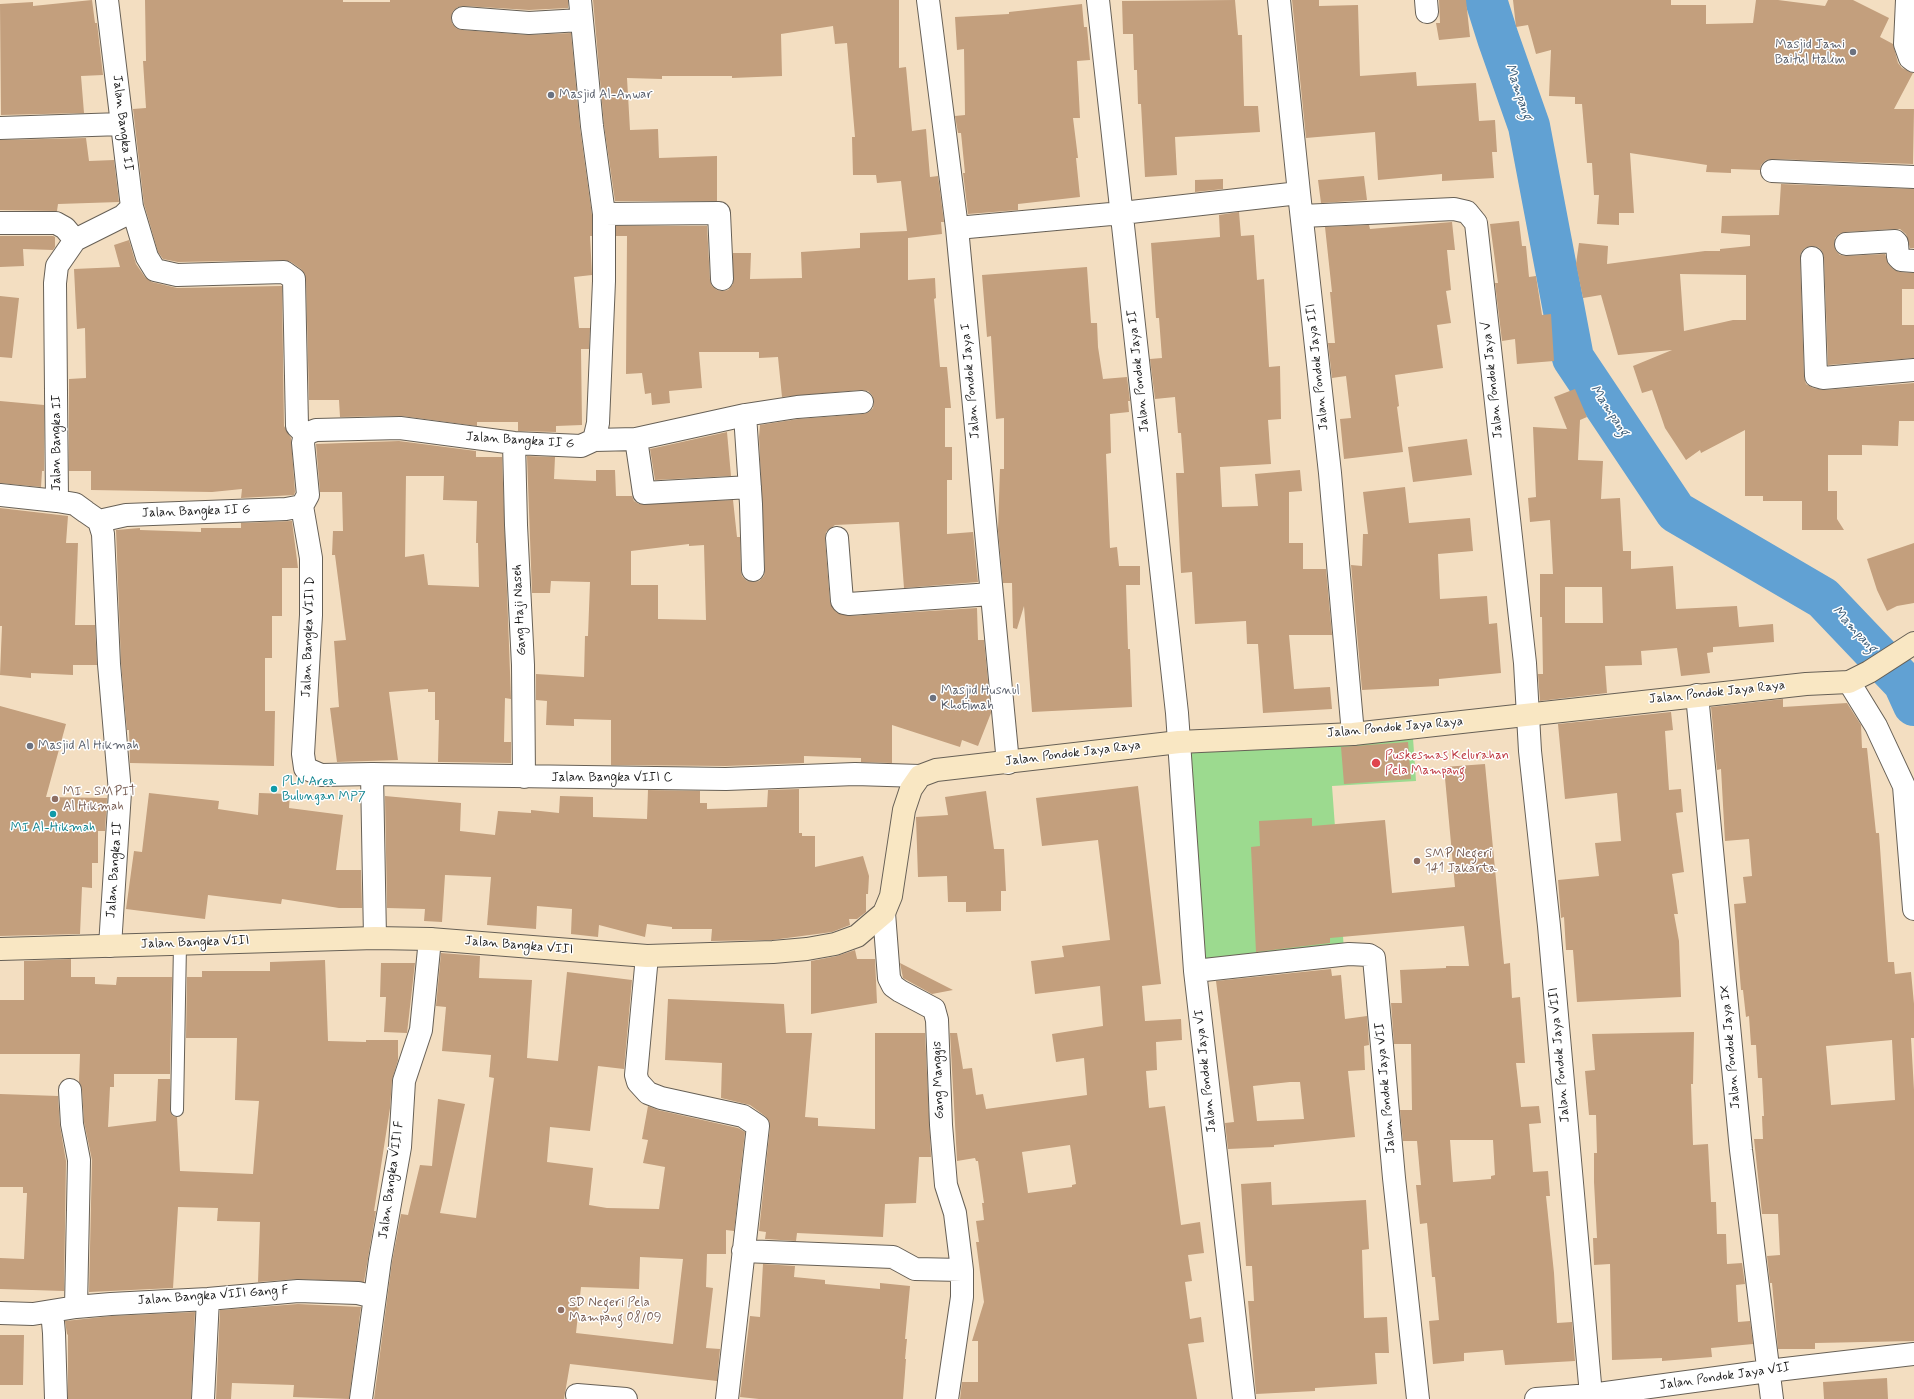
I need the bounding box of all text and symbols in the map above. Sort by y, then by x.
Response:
place label: Masjid Jami Baitul Halim [1775,37,1845,68]
marker: Masjid Jami Baitul Halim [1848,47,1858,57]
water label: Mampang [1501,62,1535,122]
street label: Jalan Bangka II [108,74,136,172]
place label: Masjid Al-Anwar [559,87,653,103]
marker: Masjid Al-Anwar [546,90,556,100]
street label: Jalan Pondok Jaya III [1304,303,1332,431]
street label: Jalan Pondok Jaya II [1125,309,1153,433]
street label: Jalan Pondok Jaya V [1479,321,1507,439]
street label: Jalan Pondok Jaya I [958,322,984,440]
water label: Mampang [1586,382,1632,440]
street label: Jalan Bangka II [49,395,65,491]
street label: Jalan Bangka II G [465,429,575,453]
street label: Jalan Bangka II G [141,502,251,522]
street label: Gang Haji Naseh [510,564,530,656]
street label: Jalan Bangka VIII D [299,576,319,698]
water label: Mampang [1828,603,1880,657]
street label: Jalan Pondok Jaya Raya [1648,678,1786,708]
place label: Masjid Husnul Khotimah [941,683,1020,714]
marker: Masjid Husnul Khotimah [928,693,938,703]
street label: Jalan Pondok Jaya Raya [1326,714,1464,742]
place label: Masjid Al Hikmah [38,738,139,754]
street label: Jalan Pondok Jaya Raya [1004,738,1142,770]
marker: Masjid Al Hikmah [25,741,35,751]
place label: Puskesmas Kelurahan Pela Mampang [1385,748,1509,779]
marker: Puskesmas Kelurahan Pela Mampang [1370,757,1382,769]
street label: Jalan Bangka VIII C [551,770,673,786]
place label: PLN Area Bulungan MP7 [282,774,366,805]
place label: MI - SMPIT Al Hikmah [63,784,136,815]
marker: PLN Area Bulungan MP7 [269,784,279,794]
marker: MI - SMPIT Al Hikmah [50,794,60,804]
marker: MI Al-Hikmah [48,809,58,819]
place label: MI Al-Hikmah [11,820,95,836]
street label: Jalan Bangka II [104,821,126,919]
place label: SMP Negeri 141 Jakarta [1425,846,1496,877]
marker: SMP Negeri 141 Jakarta [1412,856,1422,866]
street label: Jalan Bangka VIII [140,933,250,953]
street label: Jalan Bangka VIII [464,933,574,959]
street label: Jalan Pondok Jaya IX [1718,984,1744,1110]
street label: Jalan Pondok Jaya VIII [1546,987,1574,1123]
street label: Jalan Pondok Jaya VI [1192,1008,1220,1134]
street label: Jalan Pondok Jaya VII [1372,1022,1400,1154]
street label: Gang Manggis [930,1041,948,1119]
street label: Jalan Bangka VIII F [376,1120,408,1240]
street label: Jalan Bangka VIII Gang F [137,1283,289,1309]
place label: SD Negeri Pela Mampang 08/09 [569,1295,662,1326]
marker: SD Negeri Pela Mampang 08/09 [556,1305,566,1315]
street label: Jalan Pondok Jaya VII [1659,1360,1791,1394]

